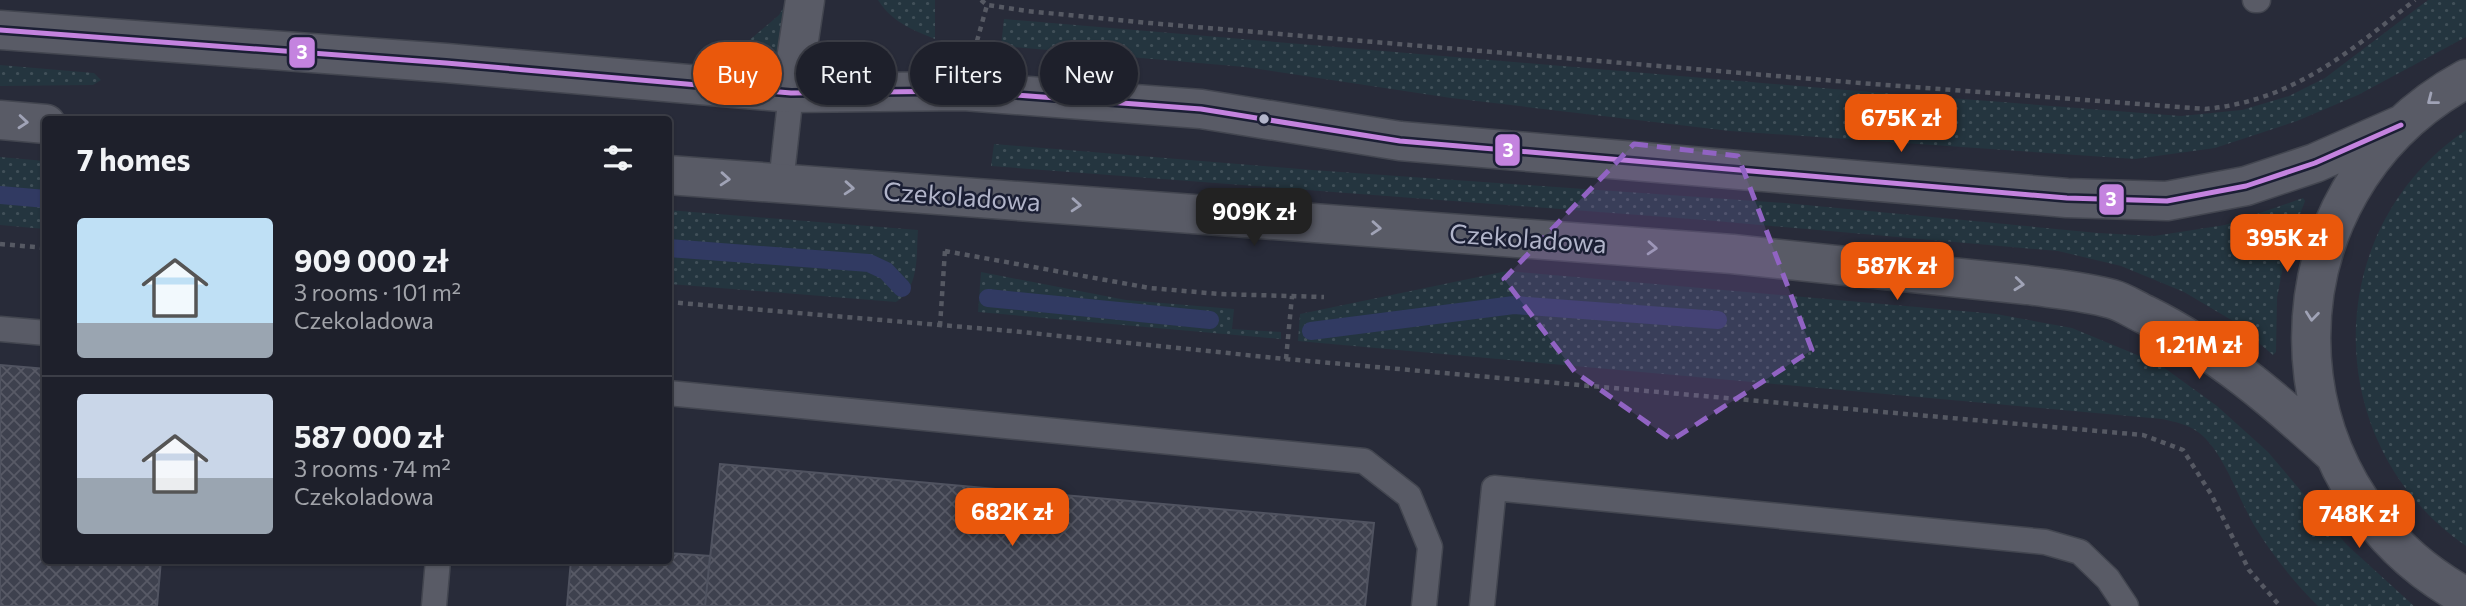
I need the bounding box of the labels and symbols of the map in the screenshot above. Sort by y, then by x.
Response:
line badge: 3 [288,36,316,69]
text: 3 [296,40,308,63]
one-way arrow [2428,92,2440,105]
pin: 675K zł [1836,94,1966,154]
unlabelled marker [1257,112,1271,126]
one-way arrow [18,114,29,129]
line badge: 3 [1494,133,1521,167]
text: 3 [1502,138,1514,161]
one-way arrow [719,171,730,186]
street label: Czekoladowa [882,175,1042,216]
one-way arrow [844,180,855,195]
line badge: 3 [2098,183,2125,216]
text: 3 [2105,187,2117,210]
pin: 909K zł [1189,188,1319,248]
one-way arrow [1071,197,1082,212]
pin: 395K zł [2222,215,2352,274]
street label: Czekoladowa [1448,217,1608,258]
one-way arrow [1371,220,1382,235]
one-way arrow [1646,240,1657,255]
pin: 587K zł [1832,243,1962,302]
one-way arrow [2014,276,2025,291]
one-way arrow [2305,310,2320,321]
pin: 1.21M zł [2127,322,2271,381]
pin: 682K zł [947,489,1077,548]
pin: 748K zł [2294,490,2424,550]

